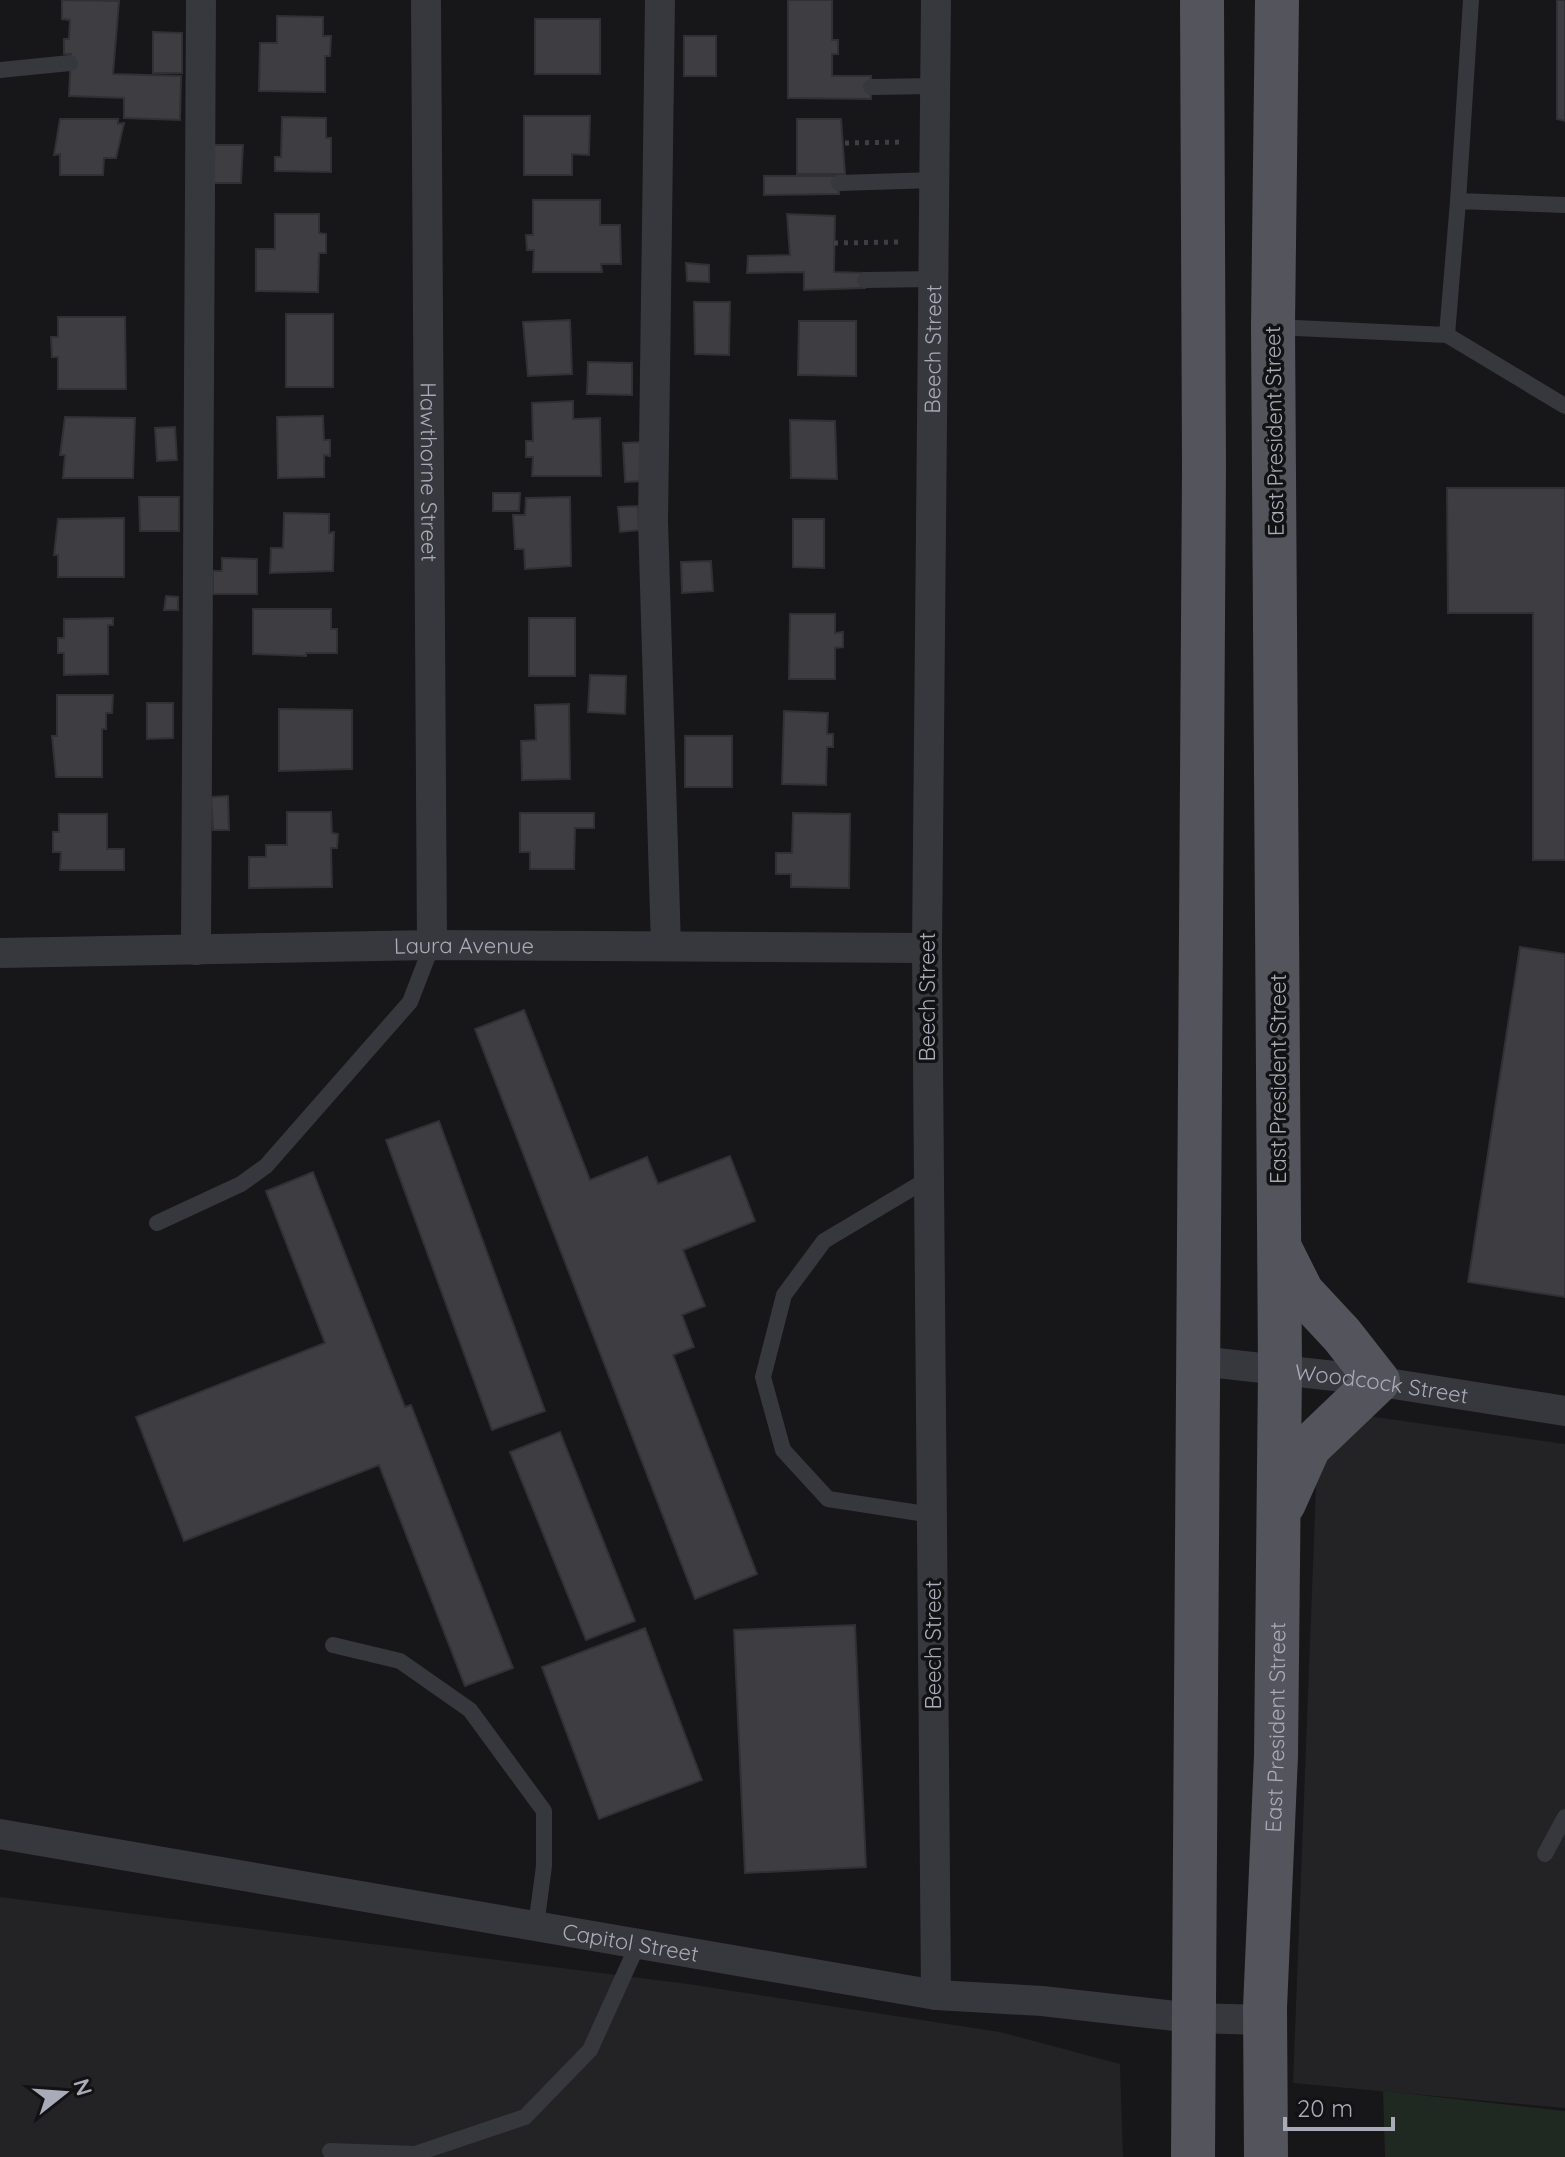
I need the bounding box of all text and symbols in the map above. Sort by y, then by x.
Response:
street label: Beech Street [918,284,947,414]
street label: East President Street [1258,326,1290,536]
street label: Hawthorne Street [414,382,444,562]
street label: Laura Avenue [394,931,534,960]
street label: Beech Street [913,932,941,1062]
street label: East President Street [1264,974,1292,1184]
street label: Woodcock Street [1293,1358,1470,1410]
street label: Beech Street [919,1580,947,1710]
street label: East President Street [1259,1622,1291,1833]
street label: Capitol Street [561,1917,701,1968]
north arrow [24,2053,104,2133]
text: N [67,2075,99,2099]
scale bar [1285,2081,1393,2131]
text: 20 m [1297,2093,1353,2123]

